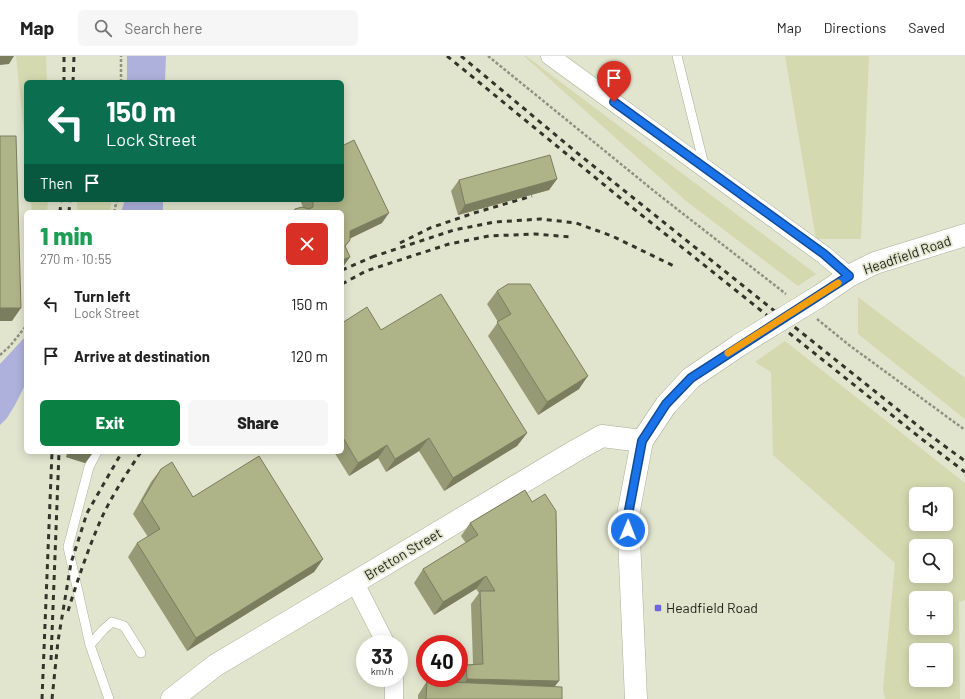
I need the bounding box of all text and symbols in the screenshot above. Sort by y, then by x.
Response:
search box [78,10,358,46]
text: Map [20,16,54,39]
icon: search [92,17,114,39]
text: Search here [124,19,202,37]
text: Map [777,19,802,36]
text: Directions [824,19,886,36]
text: Saved [908,19,945,36]
pin [597,61,631,102]
icon: arrive [603,67,625,89]
text: 150 m [106,94,176,128]
icon: left [40,96,92,148]
text: Lock Street [106,128,197,150]
icon: arrive [81,172,103,194]
text: Then [40,174,73,192]
text: 1 min [40,221,93,250]
button: close [286,223,328,265]
street label: Headfield Road [861,232,953,278]
text: 270 m · 10:55 [40,251,111,267]
text: Turn left [74,287,130,305]
icon: left [40,293,62,315]
text: 150 m [291,295,328,313]
text: Lock Street [74,305,140,321]
icon: arrive [40,345,62,367]
text: Arrive at destination [74,347,210,365]
text: 120 m [291,347,328,365]
button: Exit [40,400,180,446]
button: Share [188,400,328,446]
map controls [909,487,953,687]
button: sound [909,487,953,531]
position arrow [607,509,649,551]
street label: Bretton Street [361,524,445,583]
button: search [909,539,953,583]
button: + [909,591,953,635]
place label: Headfield Road [666,599,758,616]
marker: Headfield Road [653,603,663,613]
speed limit sign: 40 [416,635,468,687]
button: − [909,643,953,687]
text: 33 [371,644,393,668]
text: km/h [371,665,393,677]

